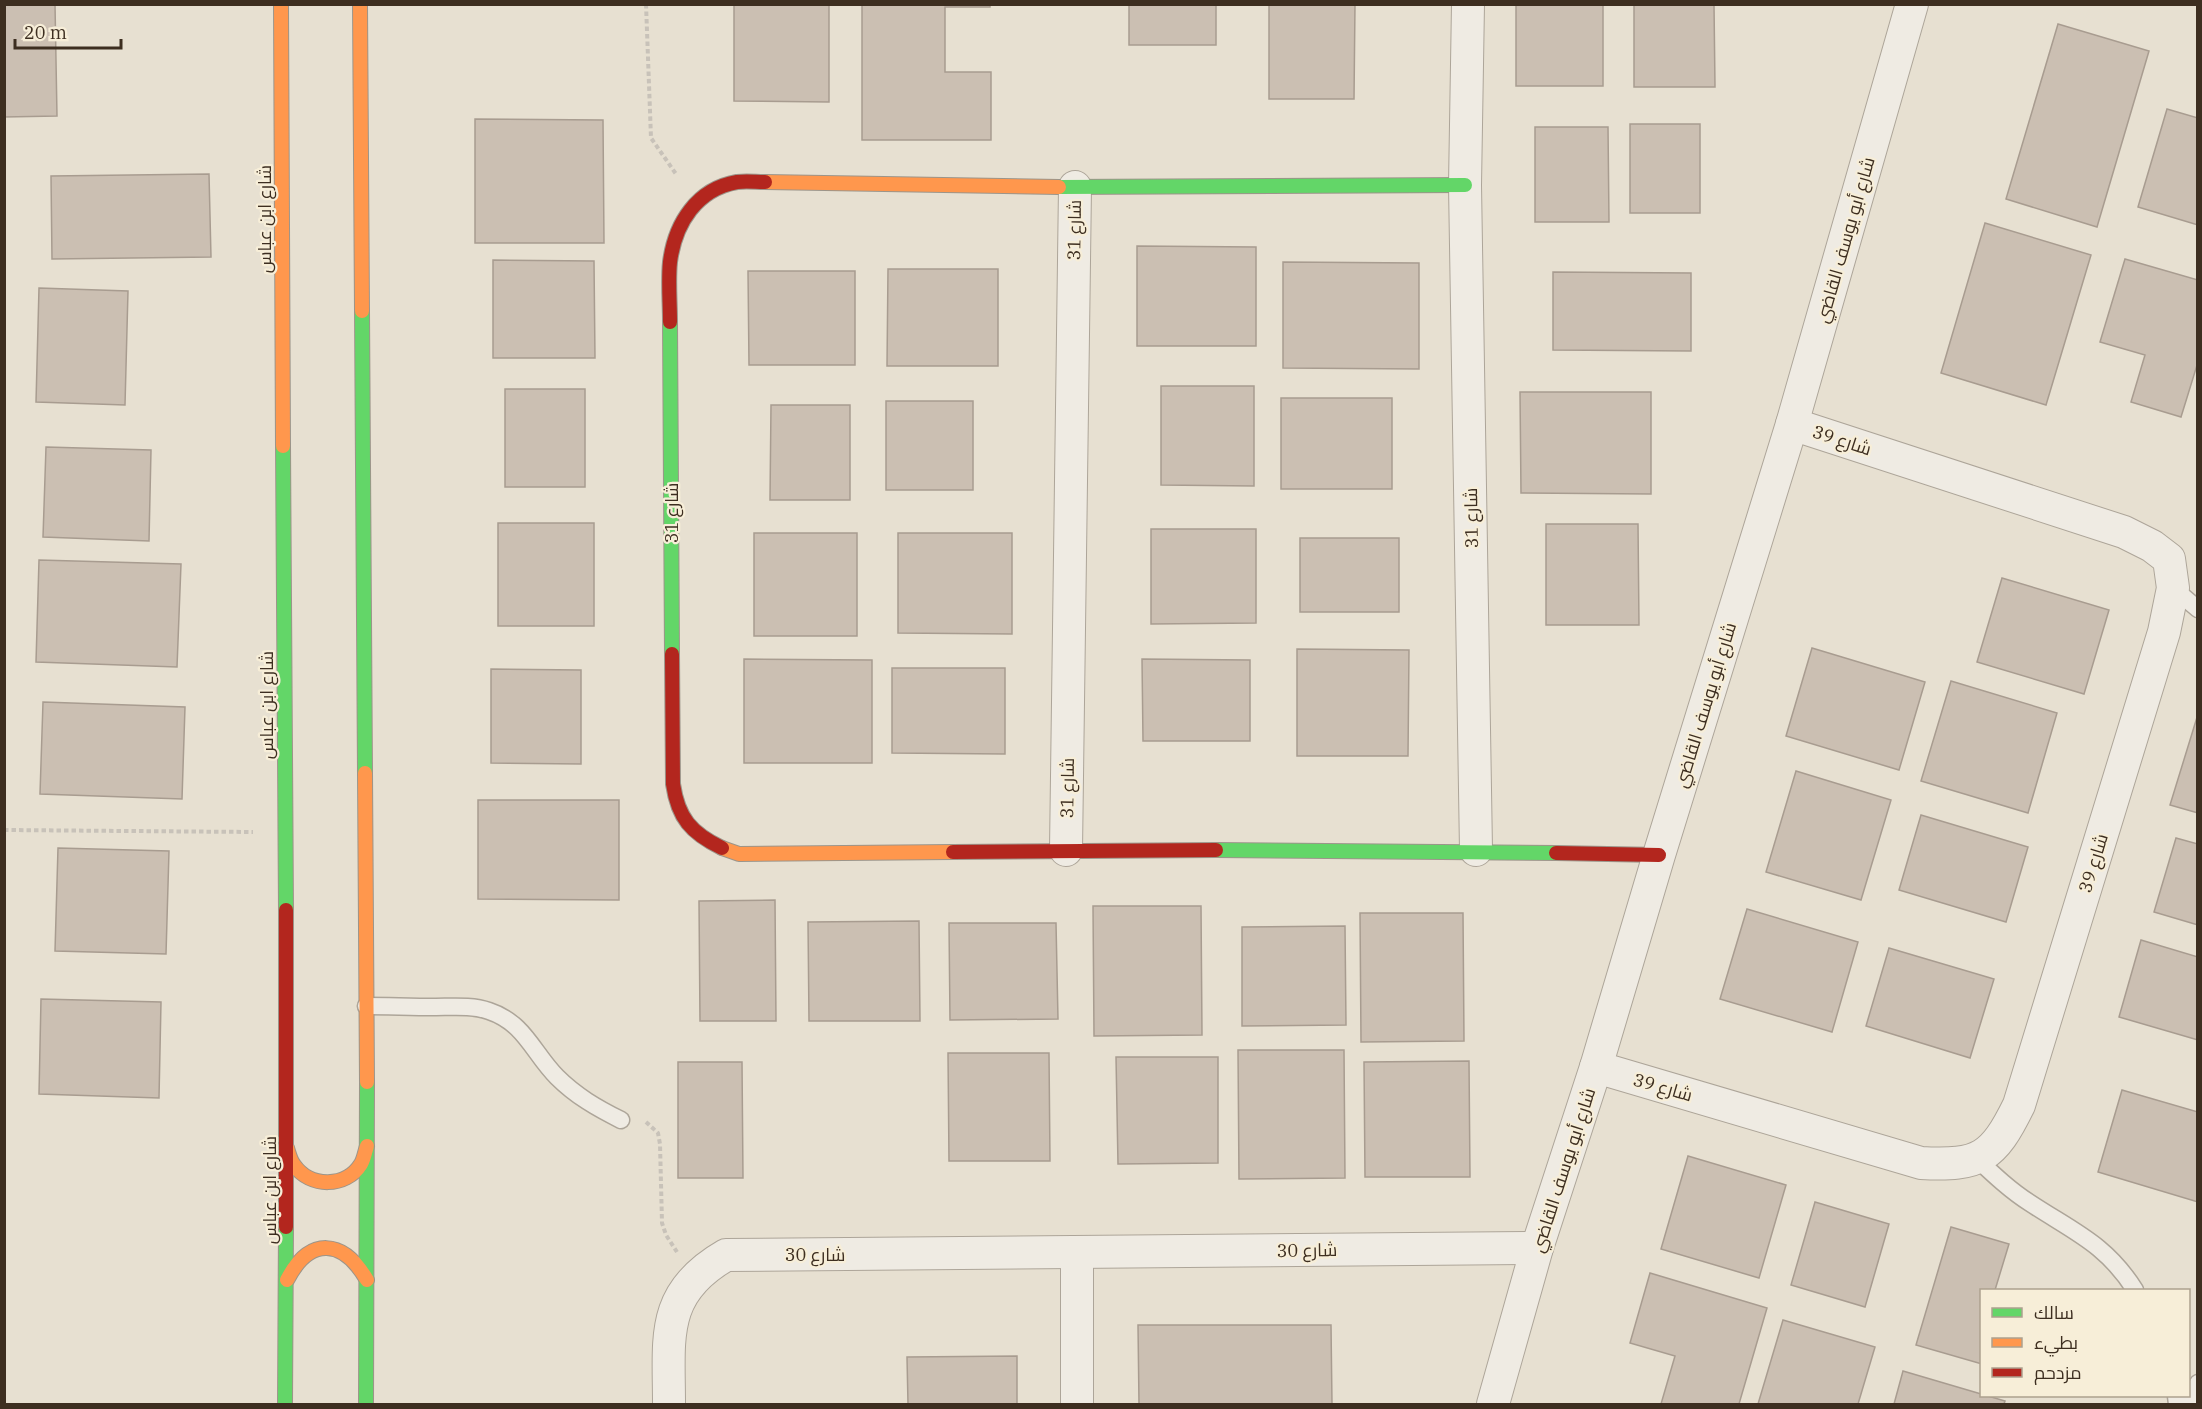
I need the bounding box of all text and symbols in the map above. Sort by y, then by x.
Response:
scale bar [15,12,122,50]
text: 20 m [24,21,67,44]
street label: شارع أبو يوسف القاضي [1810,154,1882,326]
street label: شارع ابن عباس [253,165,277,273]
street label: شارع 31 [1062,199,1087,261]
street label: شارع 39 [1809,420,1874,461]
street label: شارع 31 [660,483,684,543]
street label: شارع 31 [1459,487,1484,549]
street label: شارع أبو يوسف القاضي [1669,620,1743,791]
street label: شارع ابن عباس [255,651,279,759]
street label: شارع 31 [1055,757,1080,819]
street label: شارع 39 [2073,831,2114,896]
street label: شارع 39 [1630,1068,1695,1107]
street label: شارع أبو يوسف القاضي [1526,1085,1602,1256]
street label: شارع ابن عباس [258,1136,282,1244]
street label: شارع 30 [1276,1238,1338,1263]
street label: شارع 30 [785,1243,845,1267]
legend [1980,1289,2190,1397]
text: سالك [2034,1301,2074,1324]
text: بطيء [2034,1331,2078,1357]
text: مزدحم [2034,1361,2082,1385]

